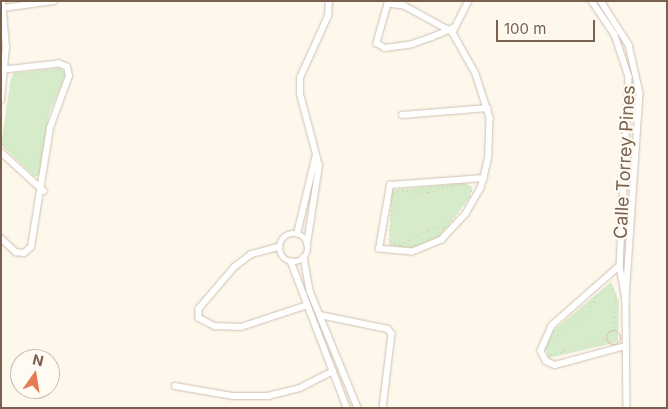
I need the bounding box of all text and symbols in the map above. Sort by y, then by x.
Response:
scale bar [498,10,597,42]
text: 100 m [504,19,546,38]
street label: Calle Torrey Pines [610,85,640,239]
north arrow [10,349,60,399]
text: N [31,350,45,369]

